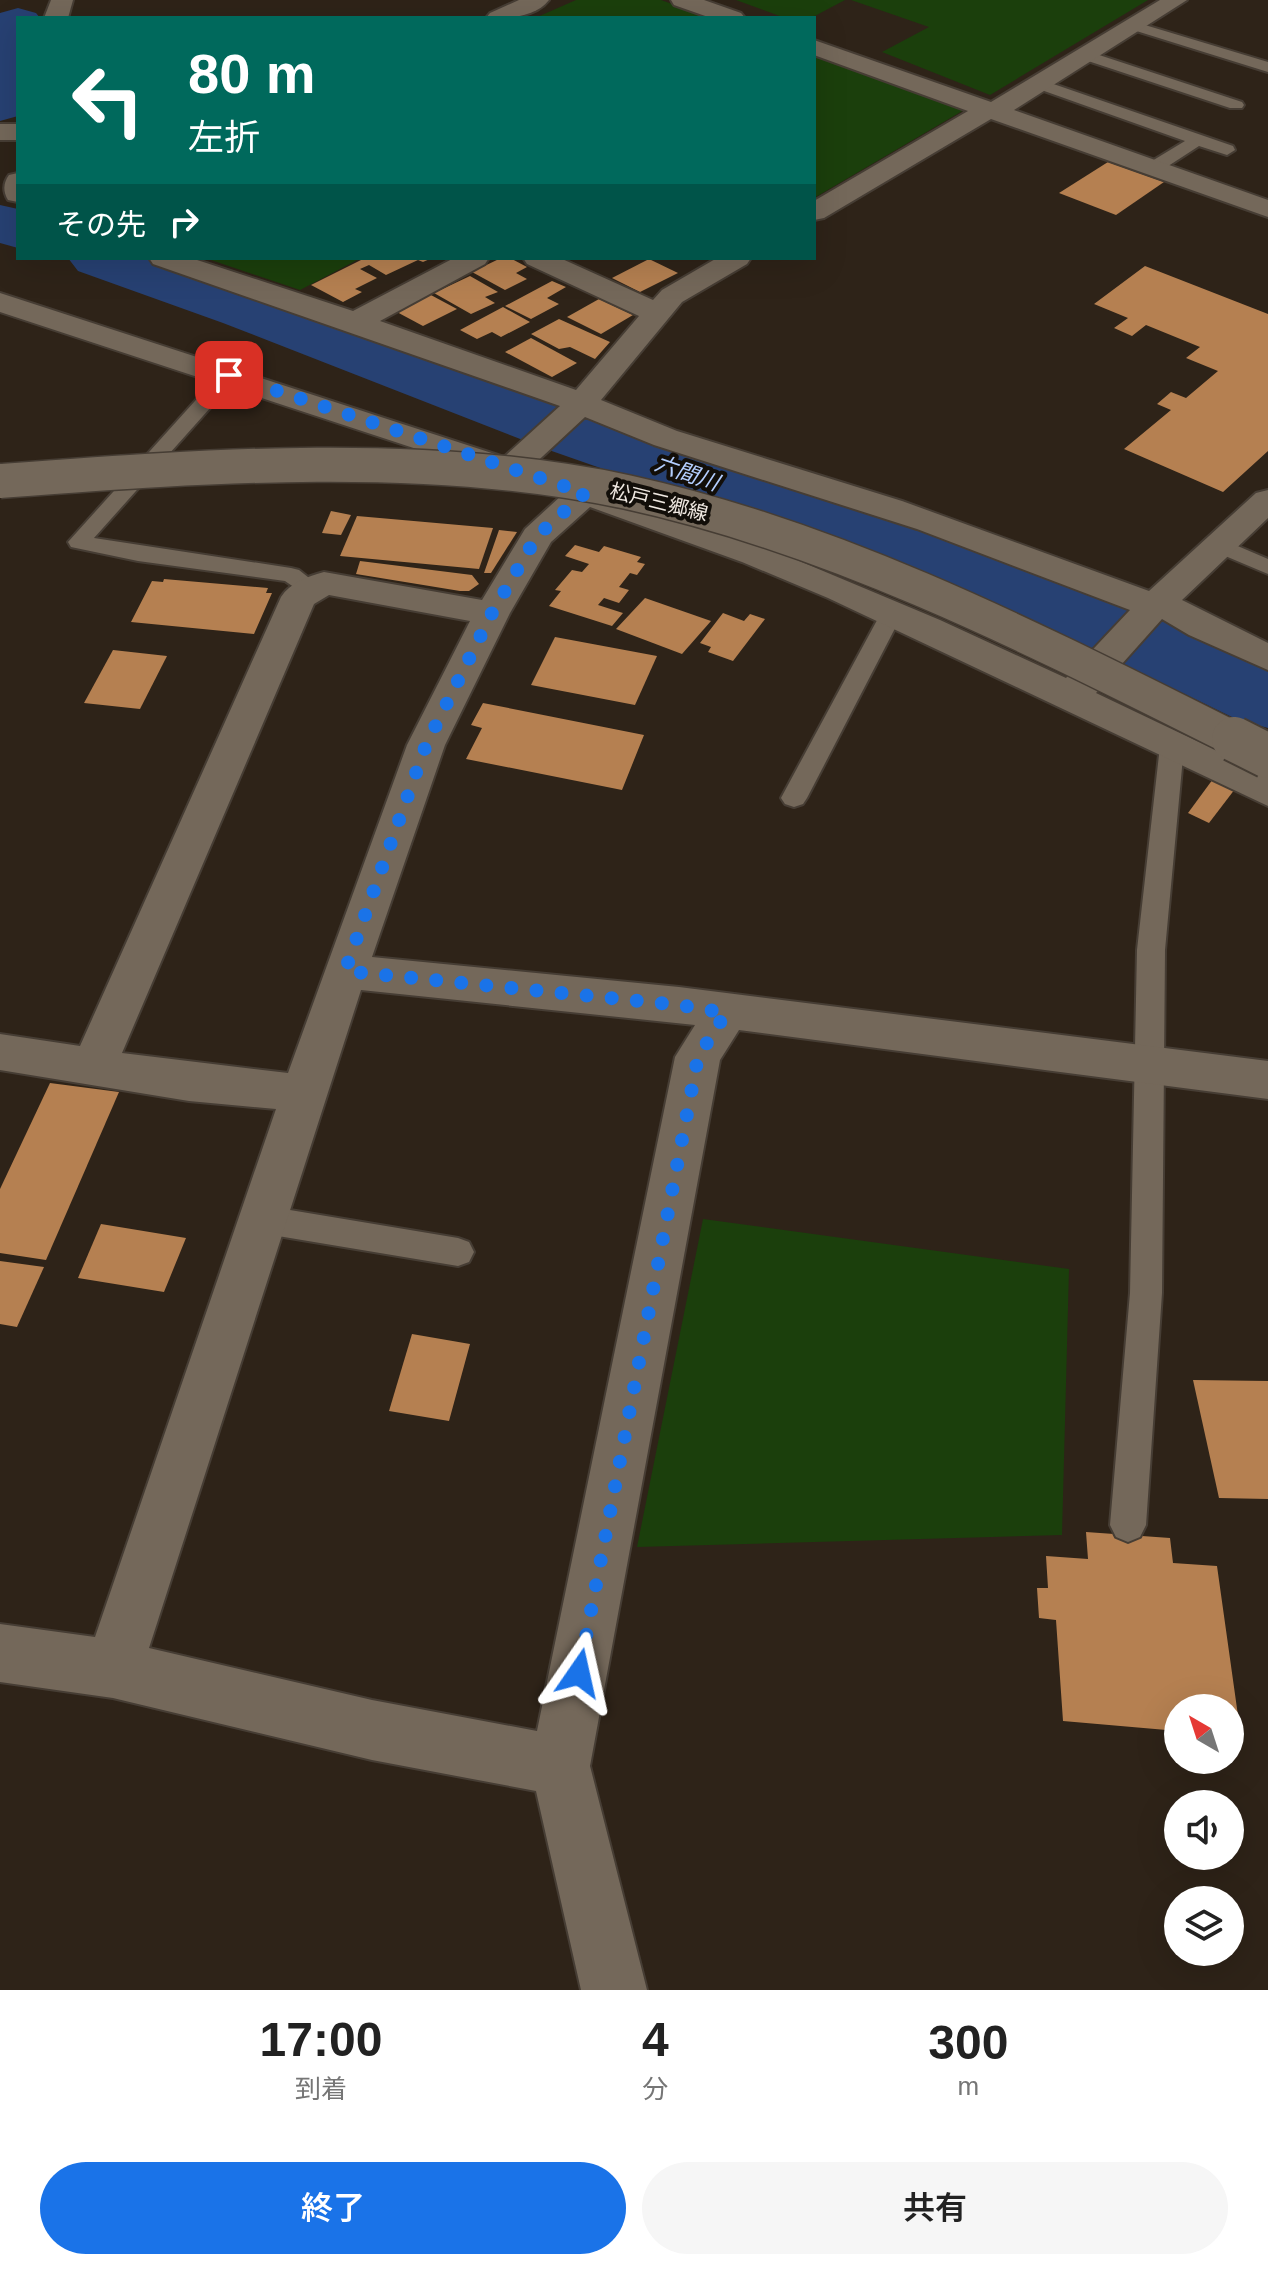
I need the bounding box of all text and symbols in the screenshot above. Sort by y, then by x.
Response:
text: 80 m [188,42,316,105]
icon: left [56,48,160,152]
text: 左折 [188,117,260,158]
icon: right [162,200,206,244]
text: その先 [56,208,146,241]
pin [195,341,263,409]
icon: arrive [207,353,251,397]
water label: 六間川 [652,450,724,496]
street label: 松戸三郷線 [608,479,710,525]
position arrow [537,1631,621,1715]
north arrow [1164,1694,1244,1774]
map controls [1164,1694,1244,1966]
button: sound [1164,1790,1244,1870]
button: layers [1164,1886,1244,1966]
text: 17:00 [260,2013,382,2066]
text: 4 [642,2013,669,2066]
text: 300 [928,2016,1008,2069]
text: m [958,2071,979,2101]
text: 到着 [295,2074,347,2104]
text: 分 [642,2074,668,2104]
button: 終了 [40,2162,626,2254]
button: 共有 [642,2162,1228,2254]

